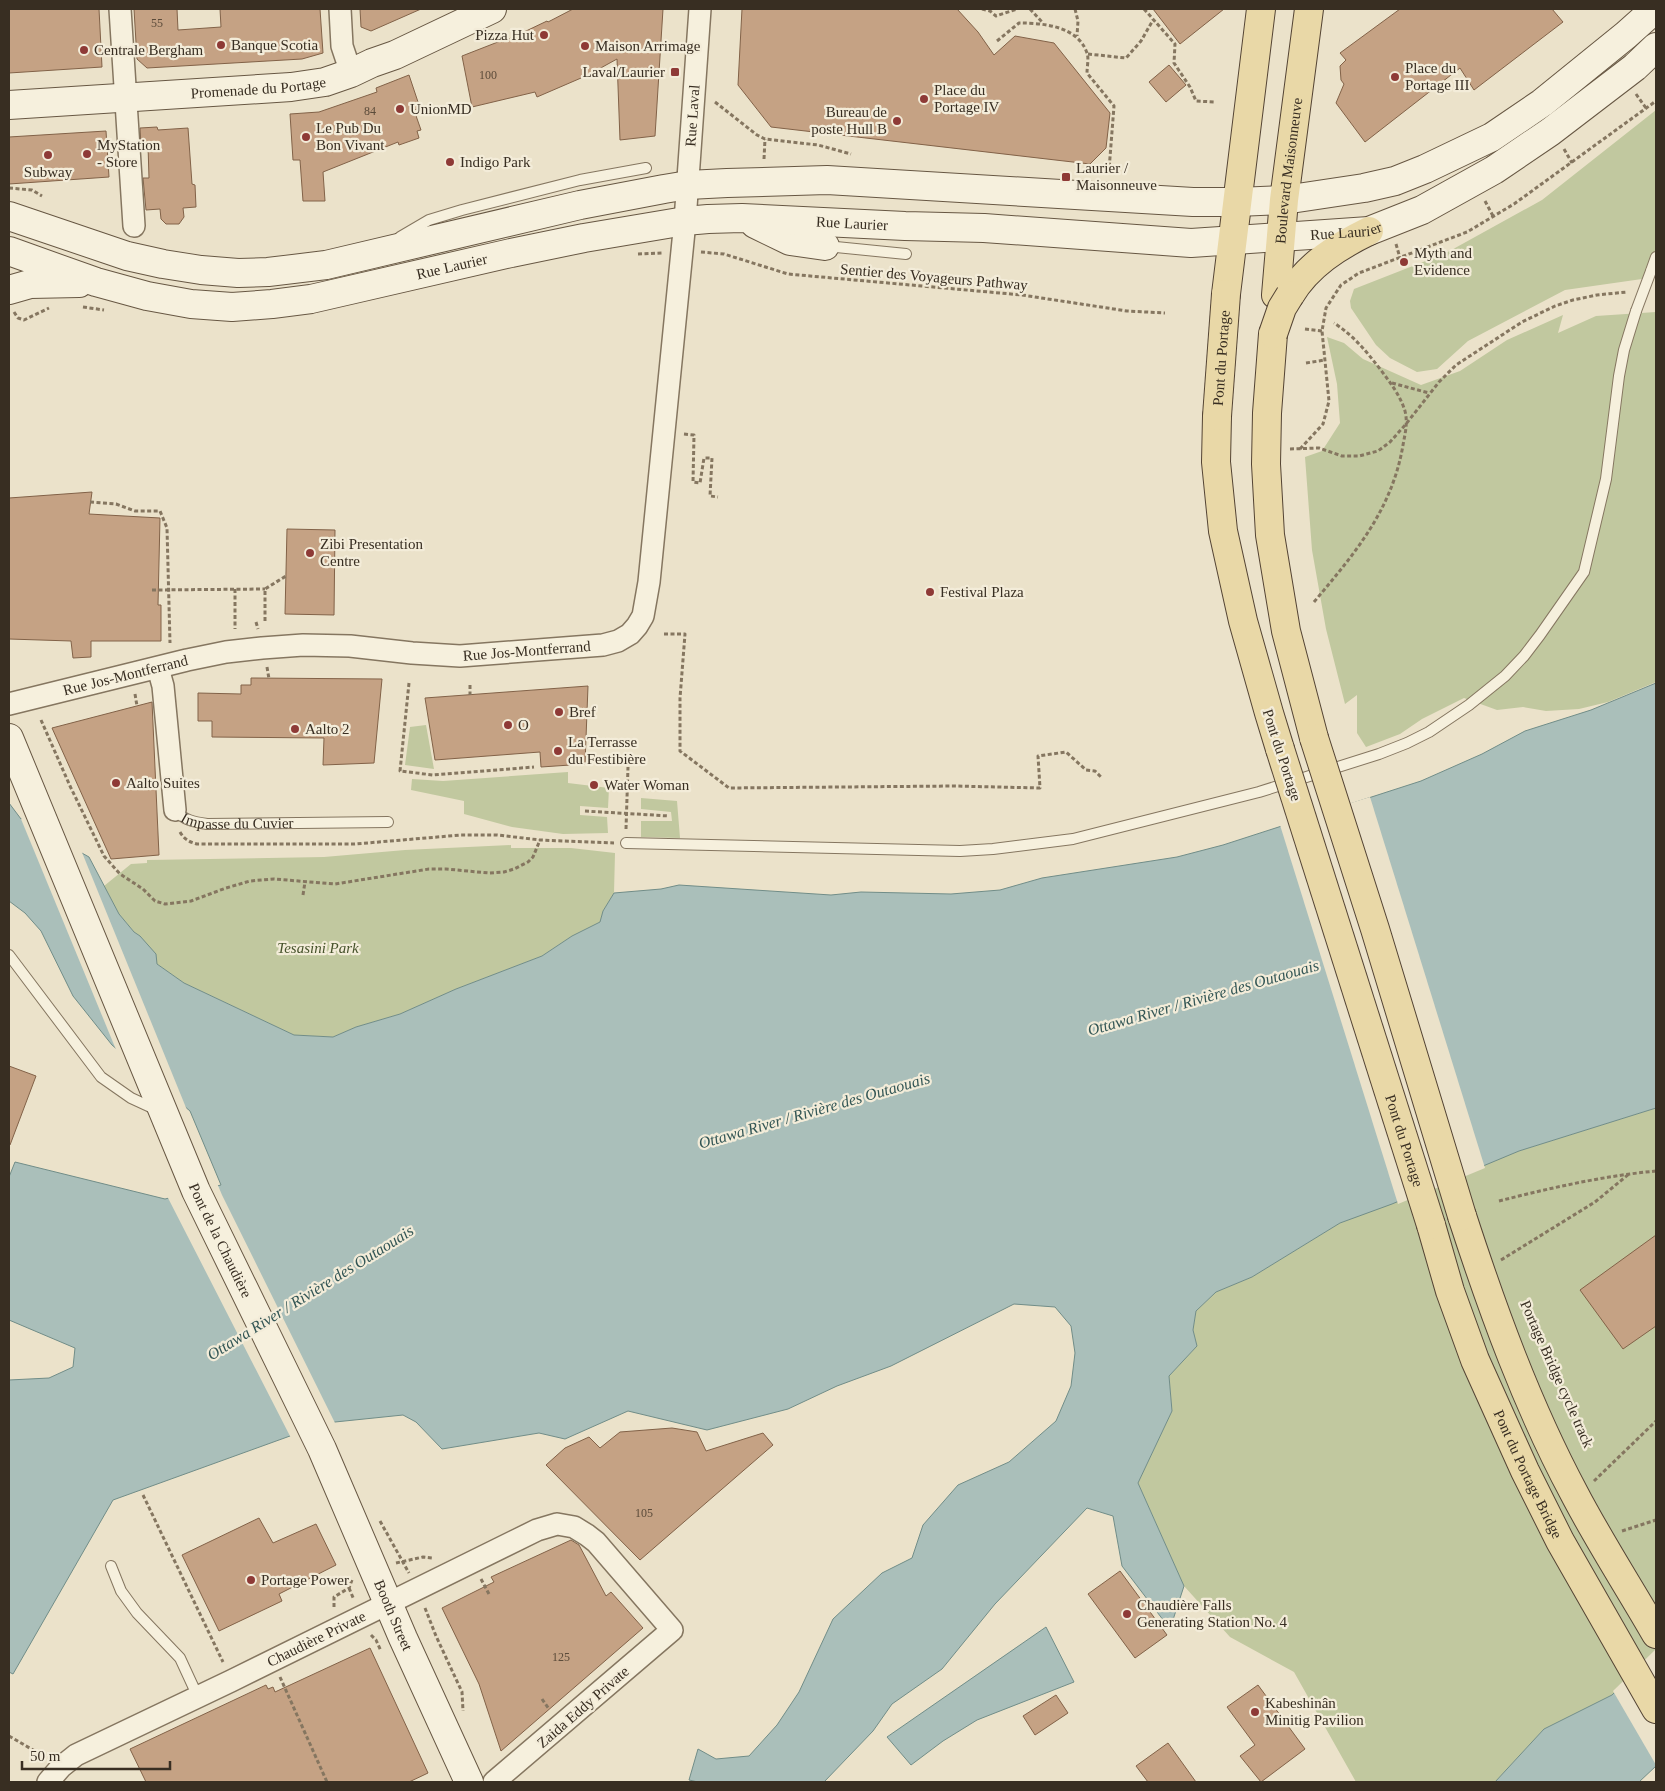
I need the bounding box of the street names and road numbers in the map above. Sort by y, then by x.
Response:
street label: Promenade du Portage [190,74,327,101]
street label: Rue Laval [682,84,703,147]
street label: Boulevard Maisonneuve [1272,96,1305,244]
street label: Rue Laurier [816,214,889,233]
street label: Rue Laurier [1310,219,1384,243]
street label: Rue Laurier [415,251,489,282]
street label: Sentier des Voyageurs Pathway [840,261,1029,293]
street label: Pont du Portage [1210,309,1233,407]
street label: Rue Jos-Montferrand [462,638,592,664]
street label: Rue Jos-Montferrand [61,652,190,698]
street label: Pont du Portage [1260,707,1305,803]
street label: Impasse du Cuvier [178,810,294,832]
street label: Pont du Portage [1382,1093,1426,1189]
street label: Pont de la Chaudière [186,1181,255,1301]
street label: Portage Bridge cycle track [1517,1298,1597,1451]
street label: Pont du Portage Bridge [1491,1407,1566,1541]
street label: Booth Street [371,1577,416,1654]
street label: Chaudière Private [264,1608,369,1670]
street label: Zaida Eddy Private [534,1663,632,1751]

